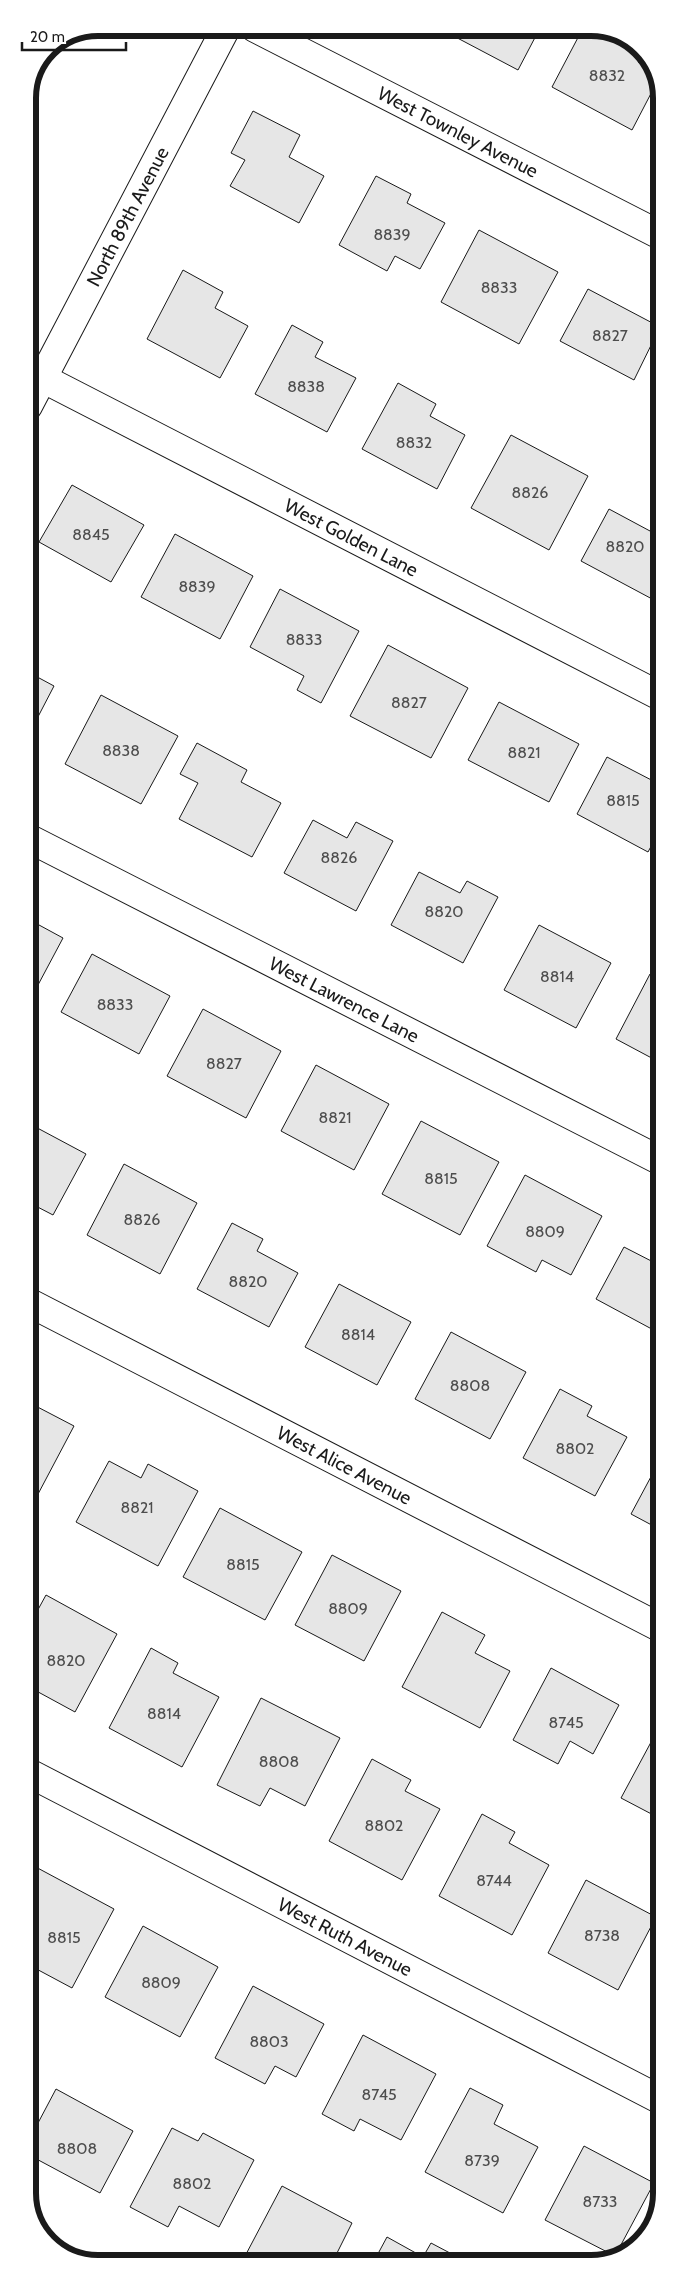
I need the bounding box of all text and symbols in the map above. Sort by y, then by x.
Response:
scale bar [22,20,126,52]
text: 20 m [30,28,65,46]
house number: 8832 [589,66,625,85]
street label: West Townley Avenue [374,81,542,182]
street label: North 89th Avenue [81,143,173,290]
house number: 8839 [373,225,411,244]
house number: 8833 [481,278,517,297]
house number: 8827 [592,326,628,345]
house number: 8838 [287,377,325,396]
house number: 8832 [396,433,432,452]
house number: 8826 [512,483,548,502]
street label: West Golden Lane [281,493,422,581]
house number: 8845 [72,525,110,544]
house number: 8820 [606,537,644,556]
house number: 8839 [178,577,216,596]
house number: 8833 [286,630,322,649]
house number: 8827 [391,693,427,712]
house number: 8838 [102,741,140,760]
house number: 8821 [508,743,541,762]
house number: 8815 [606,791,640,810]
house number: 8826 [321,848,357,867]
house number: 8820 [425,902,463,921]
street label: West Lawrence Lane [265,952,423,1047]
house number: 8814 [540,967,574,986]
house number: 8833 [97,995,133,1014]
house number: 8827 [206,1054,242,1073]
house number: 8821 [319,1108,352,1127]
house number: 8815 [424,1169,458,1188]
house number: 8826 [124,1210,160,1229]
house number: 8809 [525,1222,565,1241]
house number: 8820 [229,1272,267,1291]
house number: 8814 [341,1325,375,1344]
house number: 8808 [450,1376,490,1395]
street label: West Alice Avenue [273,1421,416,1509]
house number: 8802 [556,1439,594,1458]
house number: 8821 [121,1498,154,1517]
house number: 8815 [226,1555,260,1574]
house number: 8809 [328,1599,368,1618]
house number: 8820 [47,1651,85,1670]
house number: 8814 [147,1704,181,1723]
house number: 8745 [548,1713,584,1732]
house number: 8808 [259,1752,299,1771]
house number: 8802 [365,1816,403,1835]
house number: 8744 [476,1871,512,1890]
street label: West Ruth Avenue [274,1892,416,1981]
house number: 8738 [584,1926,620,1945]
house number: 8815 [47,1928,81,1947]
house number: 8809 [141,1973,181,1992]
house number: 8803 [249,2032,289,2051]
house number: 8745 [361,2085,397,2104]
house number: 8808 [57,2139,97,2158]
house number: 8739 [464,2151,500,2170]
house number: 8802 [173,2174,211,2193]
house number: 8733 [582,2192,618,2211]

